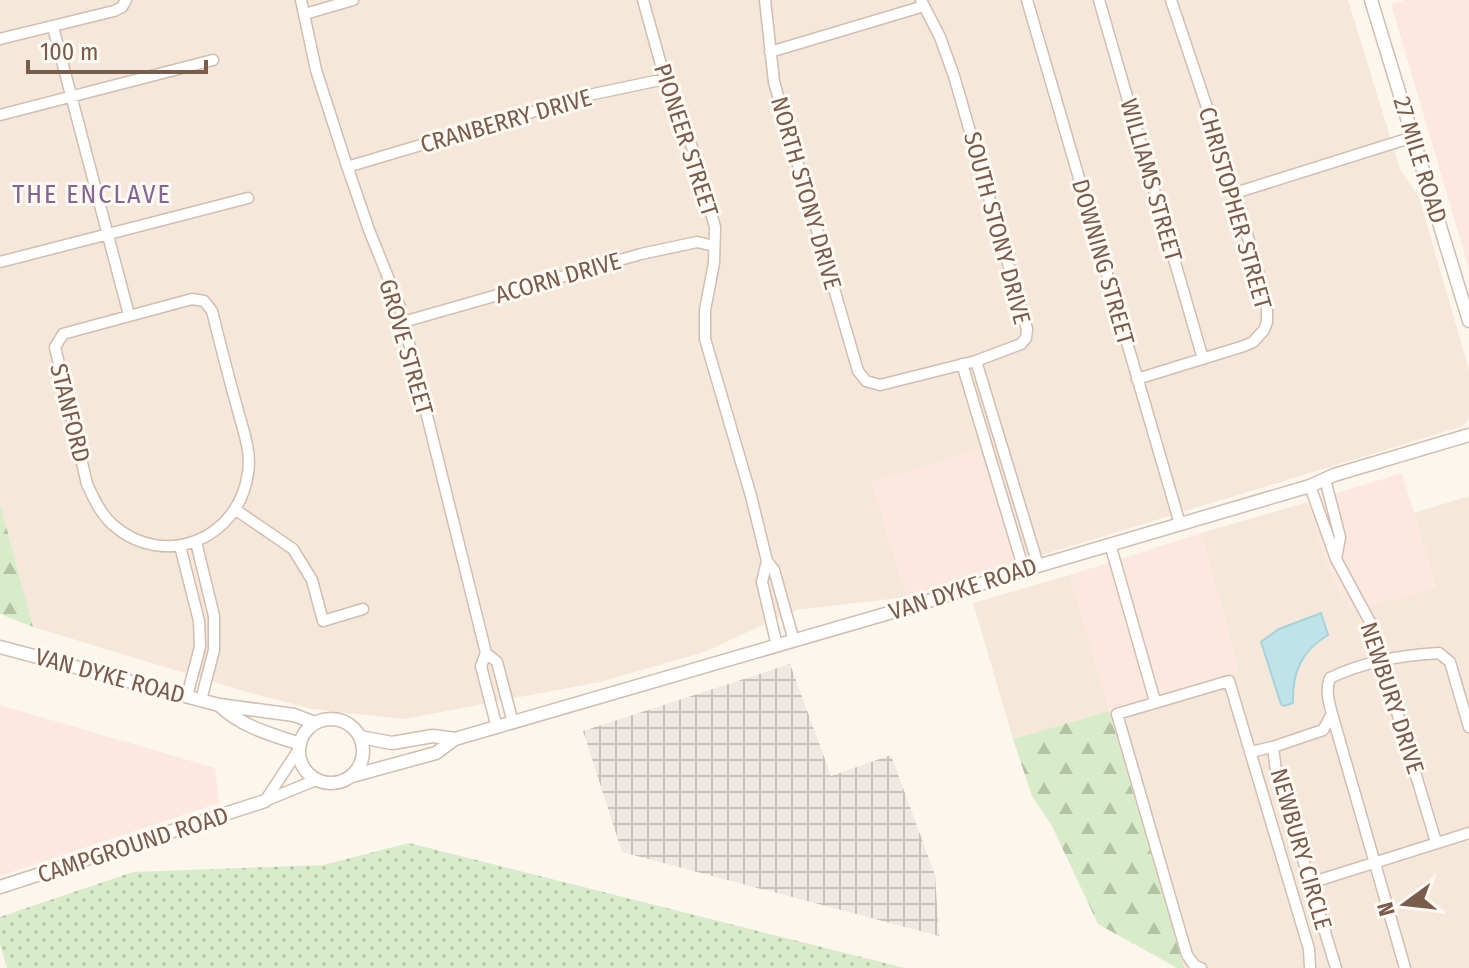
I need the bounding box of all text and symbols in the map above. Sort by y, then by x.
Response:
scale bar [28,24,206,74]
text: 100 m [40,38,98,66]
street label: PIONEER STREET [648,60,724,220]
street label: CRANBERRY DRIVE [417,83,595,159]
street label: NORTH STONY DRIVE [765,93,847,293]
street label: 27 MILE ROAD [1387,93,1453,227]
street label: WILLIAMS STREET [1114,95,1188,265]
street label: CHRISTOPHER STREET [1193,104,1277,312]
street label: SOUTH STONY DRIVE [958,129,1036,327]
street label: DOWNING STREET [1066,176,1140,348]
district label: THE ENCLAVE [12,179,172,210]
street label: ACORN DRIVE [492,247,624,309]
street label: GROVE STREET [373,276,439,418]
street label: STANFORD [44,361,96,465]
street label: VAN DYKE ROAD [886,552,1040,626]
street label: NEWBURY DRIVE [1354,619,1430,777]
street label: VAN DYKE ROAD [32,643,188,709]
street label: NEWBURY CIRCLE [1265,765,1337,933]
street label: CAMPGROUND ROAD [34,801,232,889]
north arrow [1365,864,1445,944]
text: N [1371,899,1401,919]

